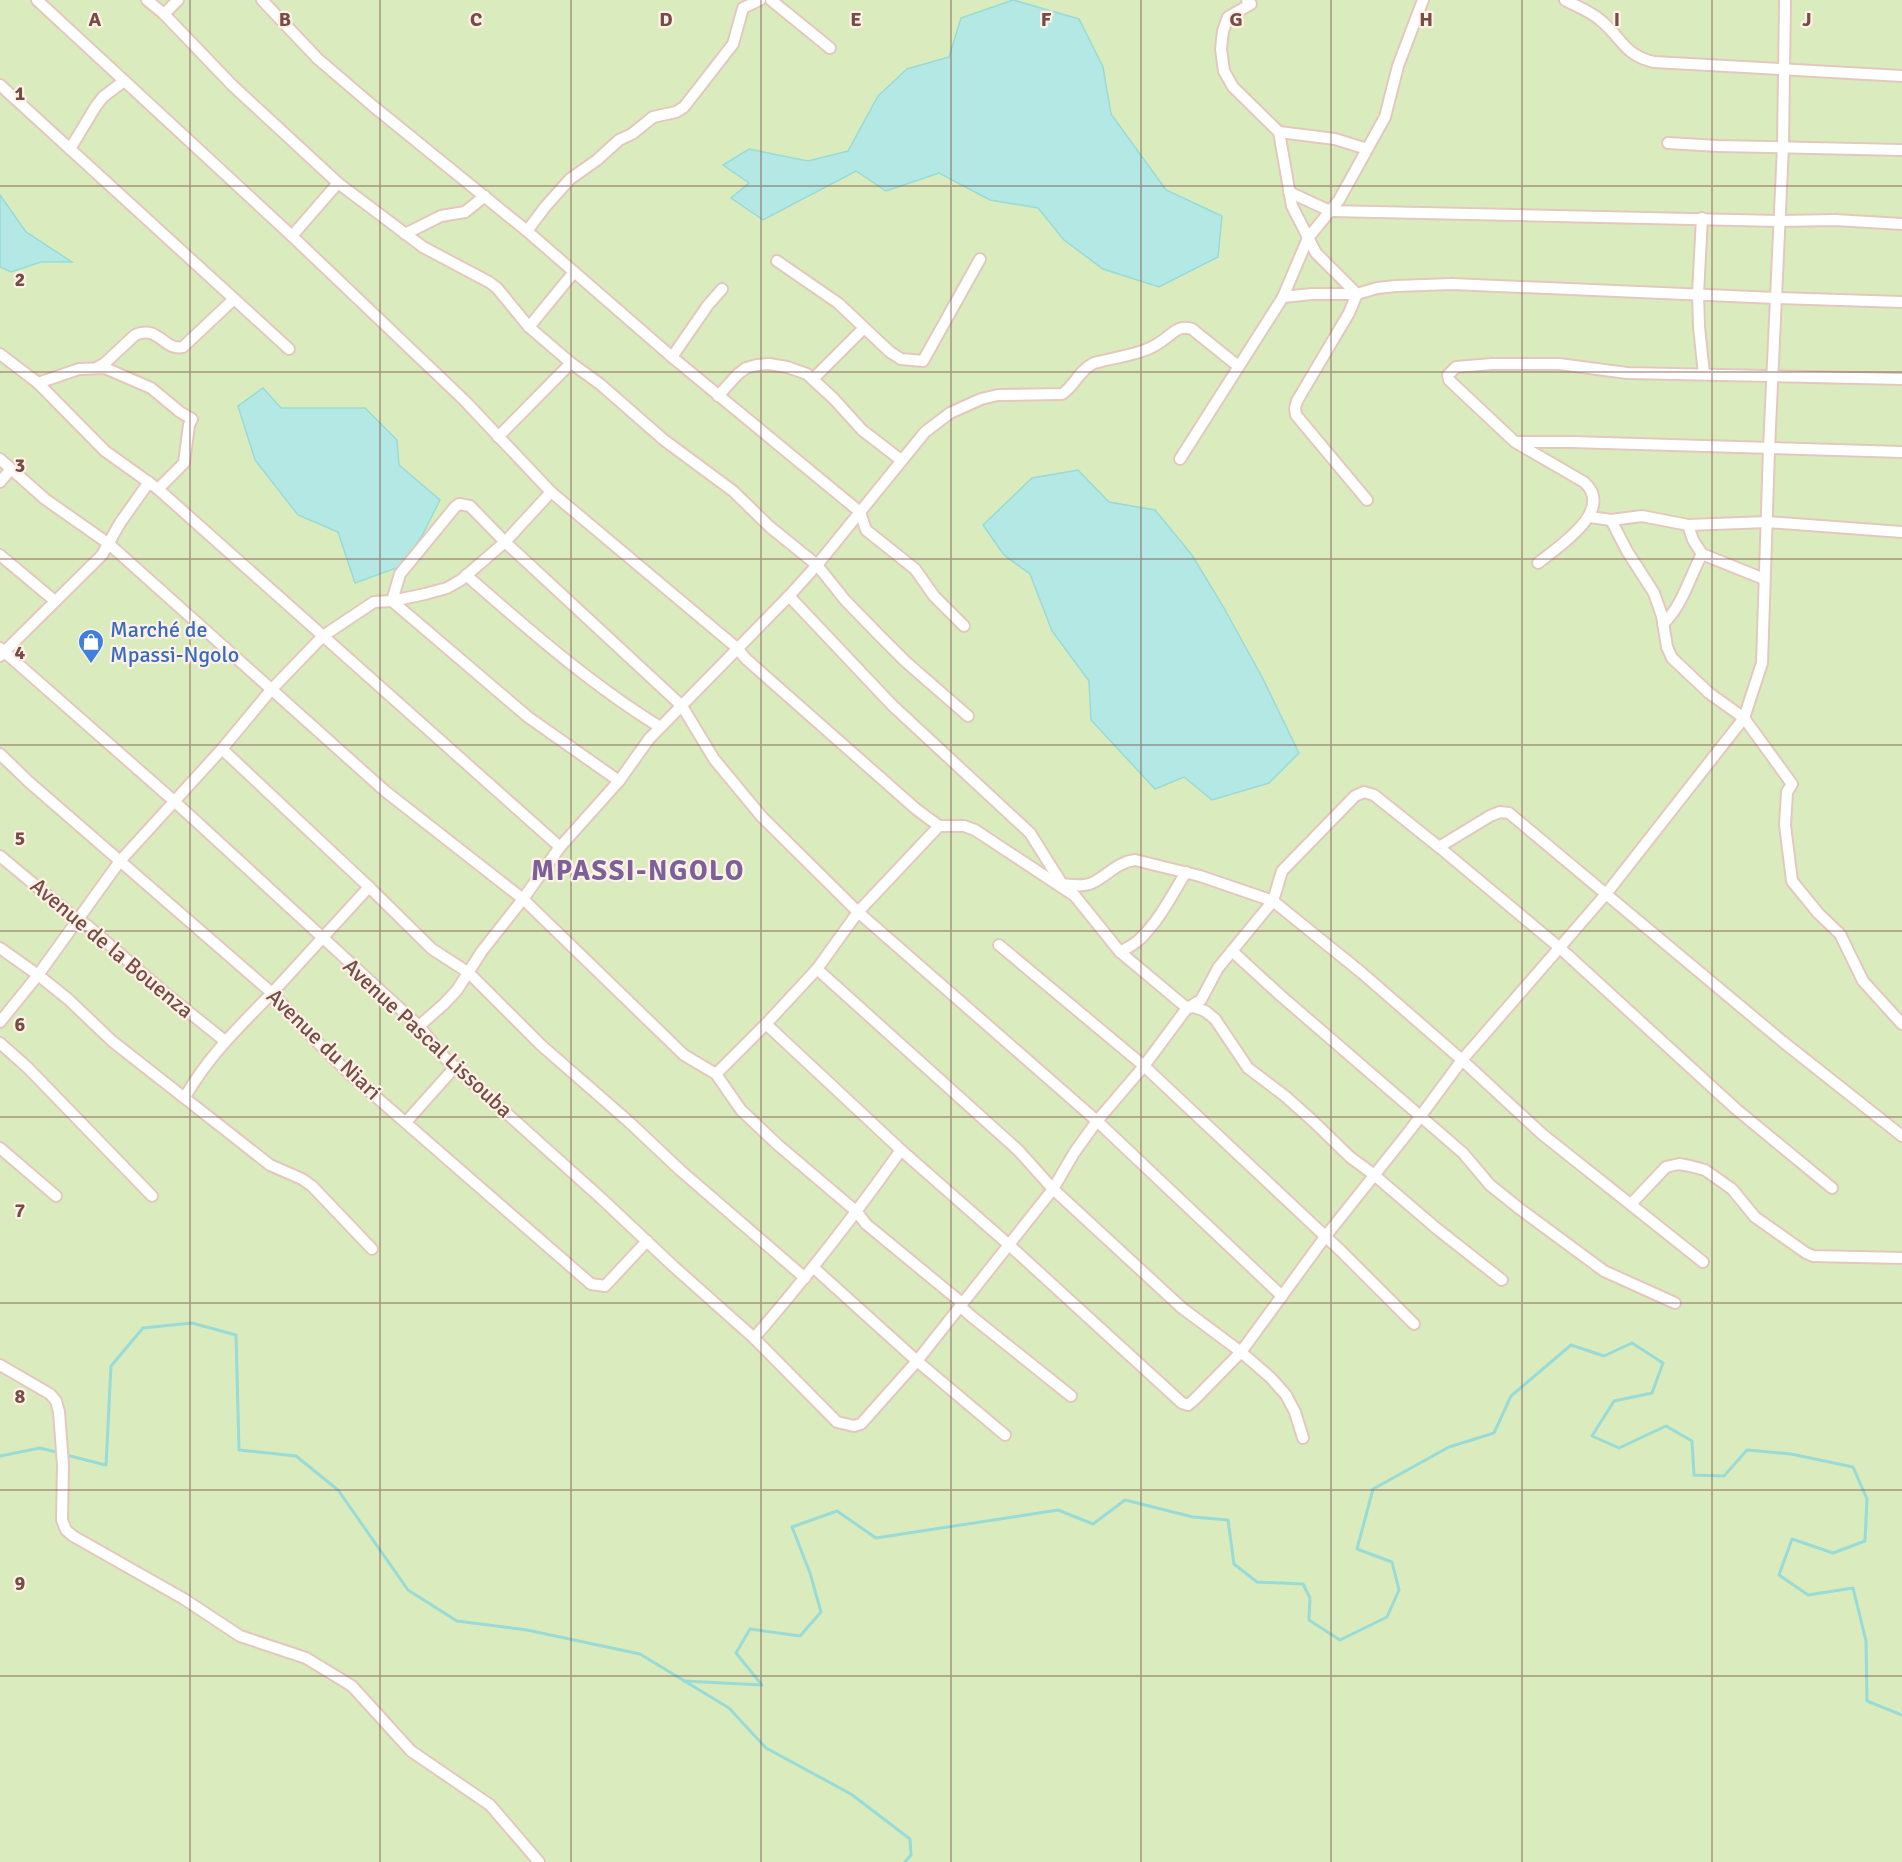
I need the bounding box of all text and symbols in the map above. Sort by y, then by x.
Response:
text: A [89,7,102,32]
text: B [279,7,291,32]
text: C [470,7,482,32]
text: D [659,7,673,32]
text: E [850,7,862,32]
text: F [1041,7,1052,32]
text: G [1229,7,1243,32]
text: H [1419,7,1433,32]
text: I [1614,7,1620,32]
text: J [1802,7,1812,32]
text: 1 [15,81,26,106]
text: 2 [15,267,25,292]
text: 3 [15,453,25,478]
place label: Marché de Mpassi-Ngolo [110,616,239,668]
shop icon: Marché de Mpassi-Ngolo [76,627,106,665]
text: 4 [15,640,26,665]
text: 5 [15,826,25,851]
district label: MPASSI-NGOLO [531,854,745,888]
street label: Avenue de la Bouenza [25,872,199,1024]
street label: Avenue Pascal Lissouba [338,952,518,1124]
street label: Avenue du Niari [261,983,387,1105]
text: 6 [15,1012,26,1037]
text: 7 [15,1198,26,1223]
text: 8 [15,1384,26,1409]
text: 9 [15,1571,26,1596]

